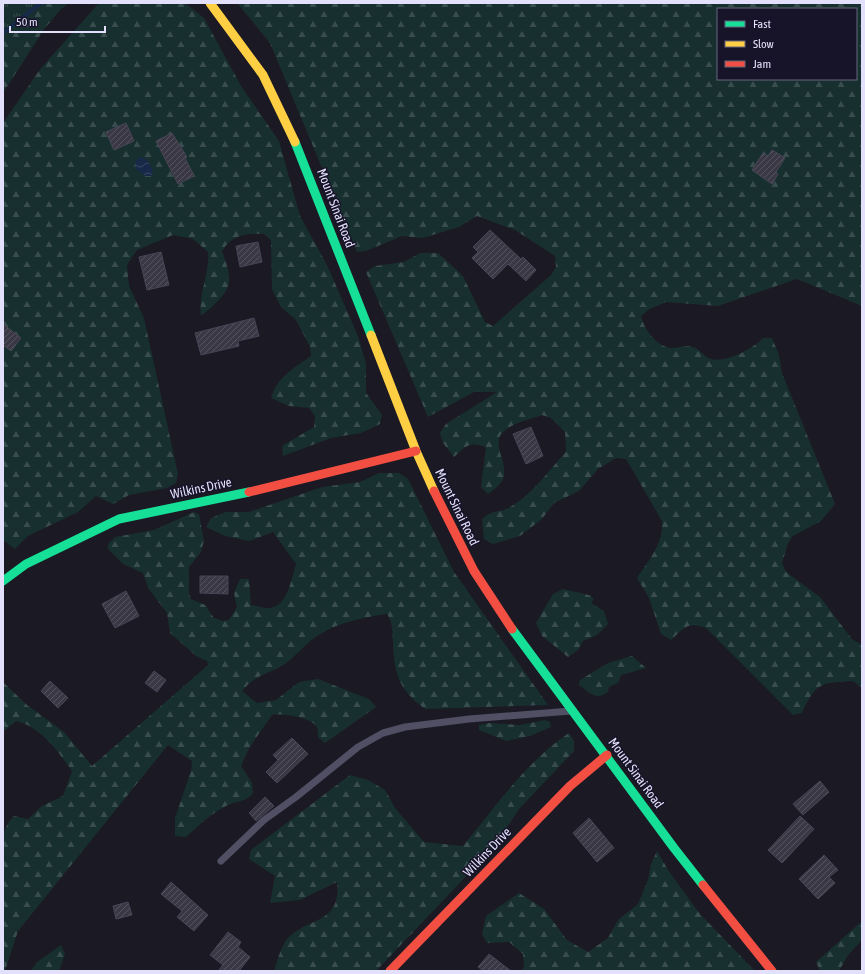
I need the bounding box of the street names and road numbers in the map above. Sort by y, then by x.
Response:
street label: Mount Sinai Road [314,166,358,250]
street label: Mount Sinai Road [432,466,482,548]
street label: Wilkins Drive [169,474,233,502]
street label: Mount Sinai Road [605,735,667,811]
street label: Wilkins Drive [460,824,514,880]

